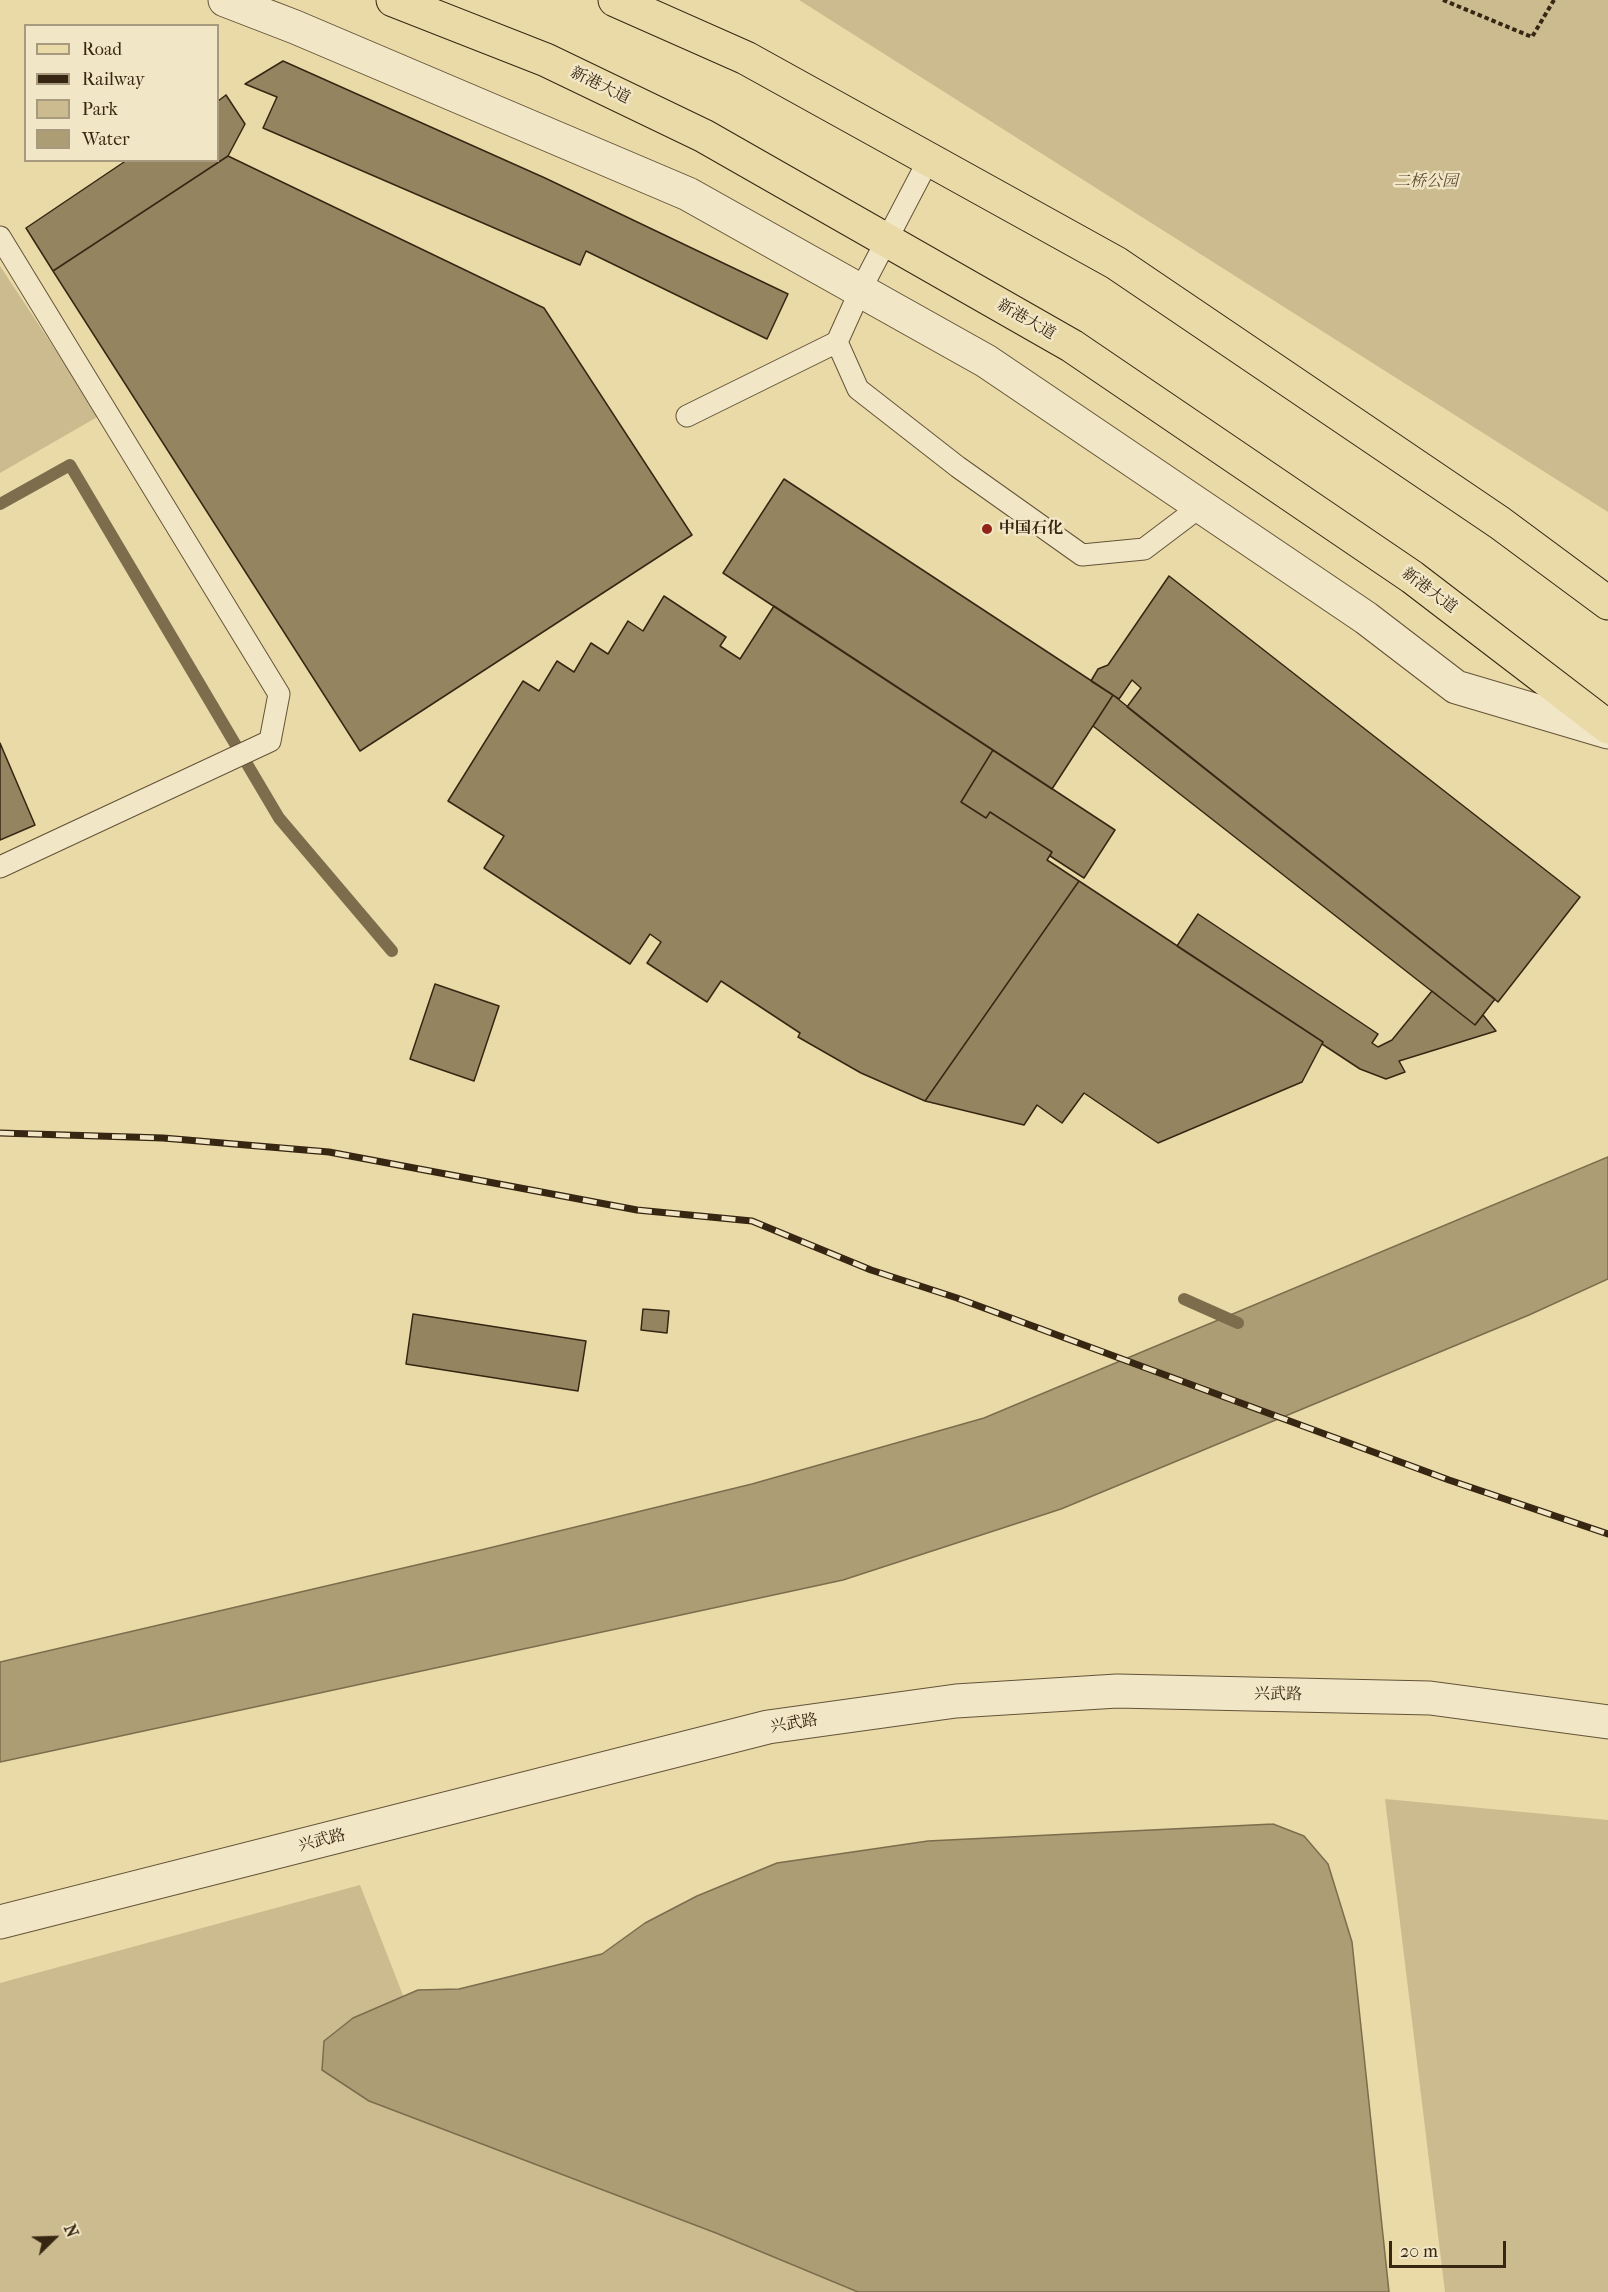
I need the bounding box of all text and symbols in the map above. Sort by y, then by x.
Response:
legend [24,24,219,162]
text: Road [82,39,122,60]
street label: 新港大道 [567,63,633,109]
text: Railway [82,69,145,90]
text: Park [82,99,118,120]
text: Water [82,129,130,150]
park label: 二桥公园 [1394,172,1458,192]
street label: 新港大道 [993,296,1059,344]
place label: 中国石化 [999,519,1063,539]
marker: 中国石化 [980,522,994,536]
street label: 新港大道 [1398,564,1460,618]
street label: 兴武路 [1254,1685,1302,1705]
street label: 兴武路 [769,1711,819,1737]
street label: 兴武路 [296,1826,348,1856]
north arrow [24,2208,84,2268]
text: N [60,2221,82,2240]
scale bar [1392,2229,1509,2267]
text: 20 m [1400,2241,1438,2262]

